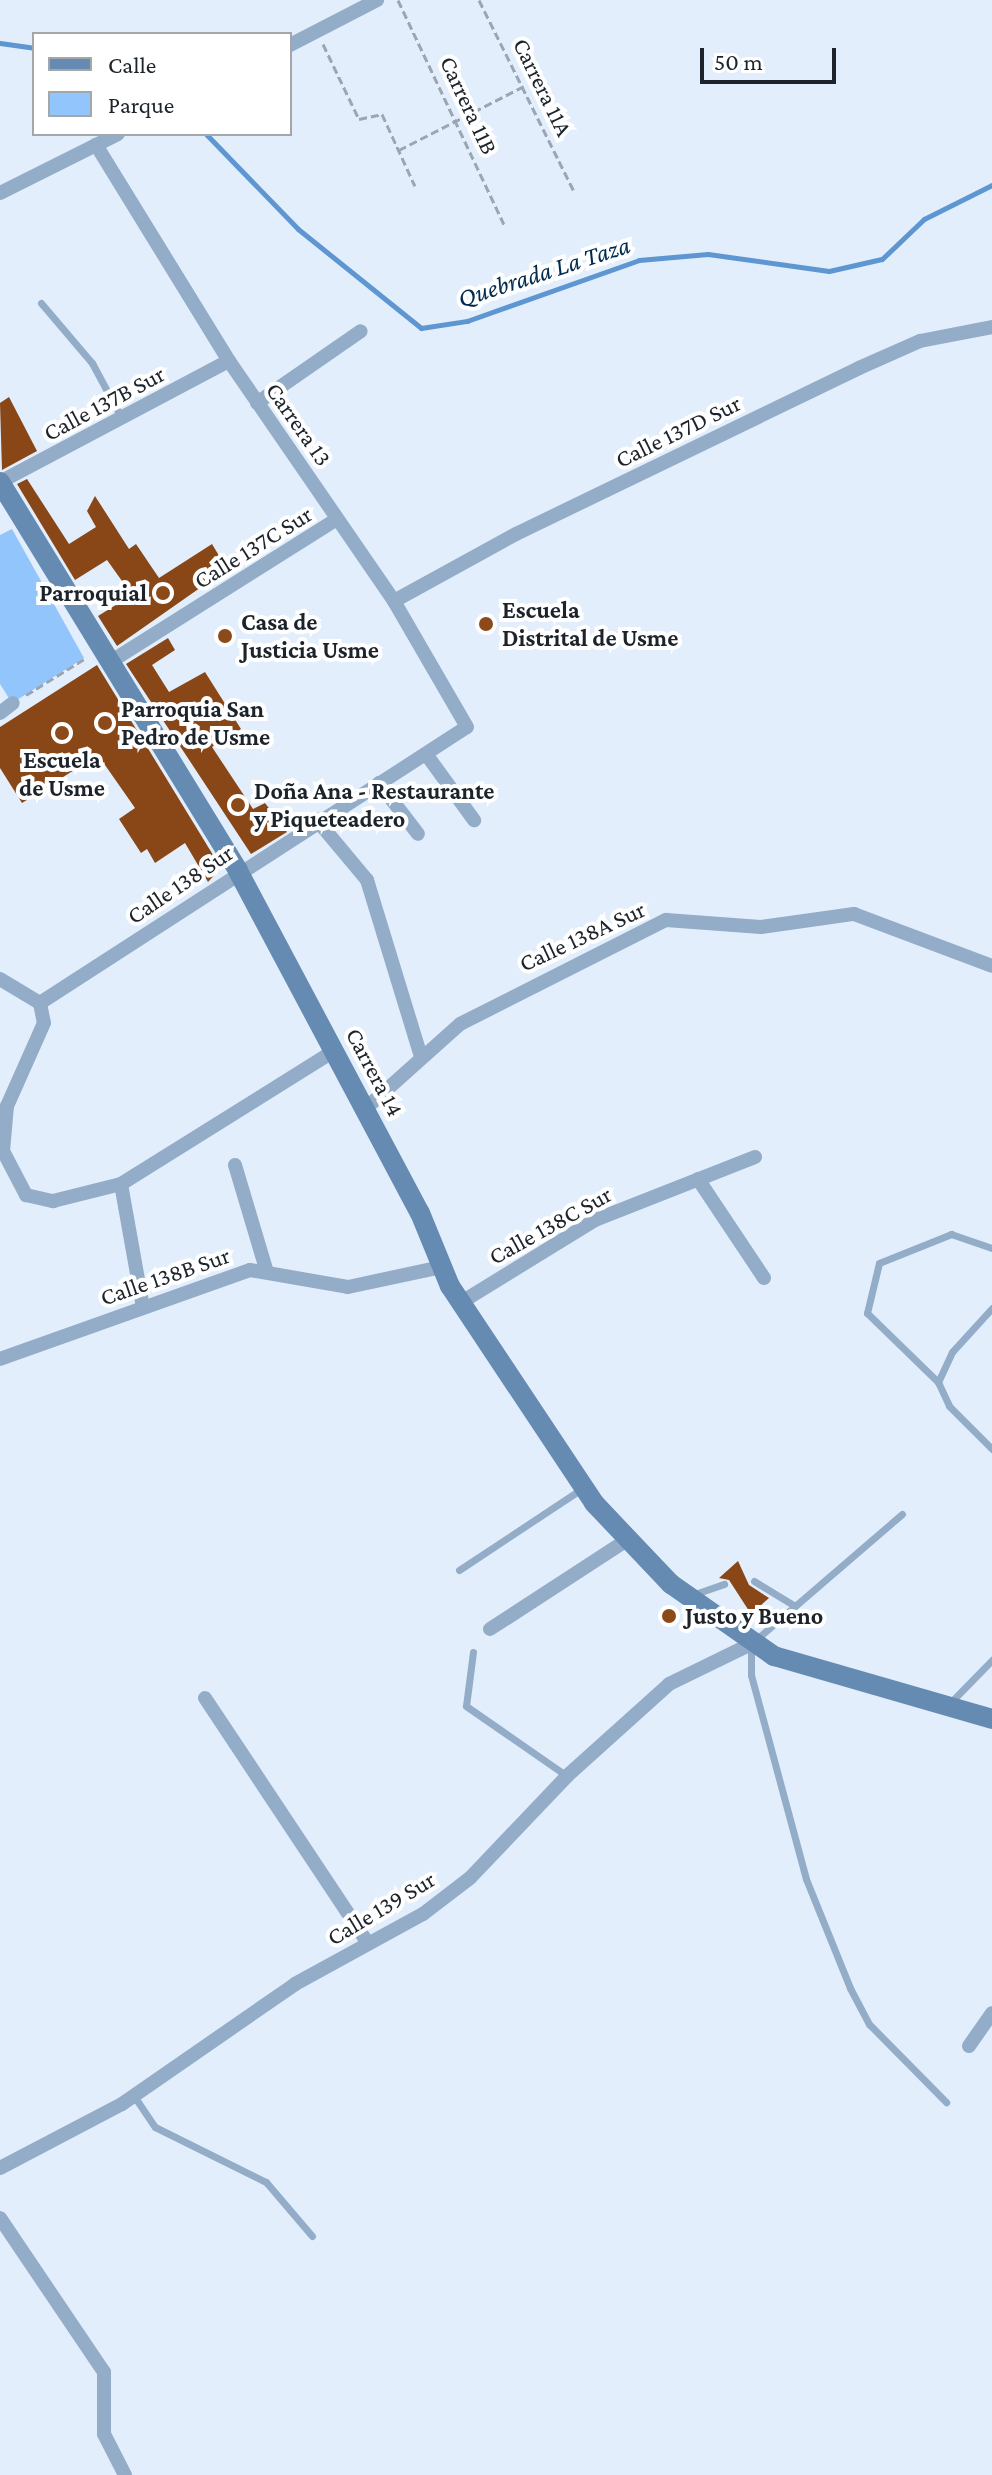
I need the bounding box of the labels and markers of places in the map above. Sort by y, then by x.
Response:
place label: Parroquial [39,579,147,607]
marker: Parroquial [154,584,172,602]
place label: Escuela Distrital de Usme [502,596,678,652]
place label: Casa de Justicia Usme [241,608,379,664]
marker: Escuela Distrital de Usme [477,615,495,633]
marker: Casa de Justicia Usme [216,627,234,645]
place label: Parroquia San Pedro de Usme [121,695,270,751]
marker: Parroquia San Pedro de Usme [96,714,114,732]
marker: Escuela de Usme [53,724,71,742]
place label: Escuela de Usme [19,746,105,802]
place label: Doña Ana - Restaurante y Piqueteadero [254,777,494,833]
marker: Doña Ana - Restaurante y Piqueteadero [229,796,247,814]
place label: Justo y Bueno [685,1602,823,1630]
marker: Justo y Bueno [660,1607,678,1625]

